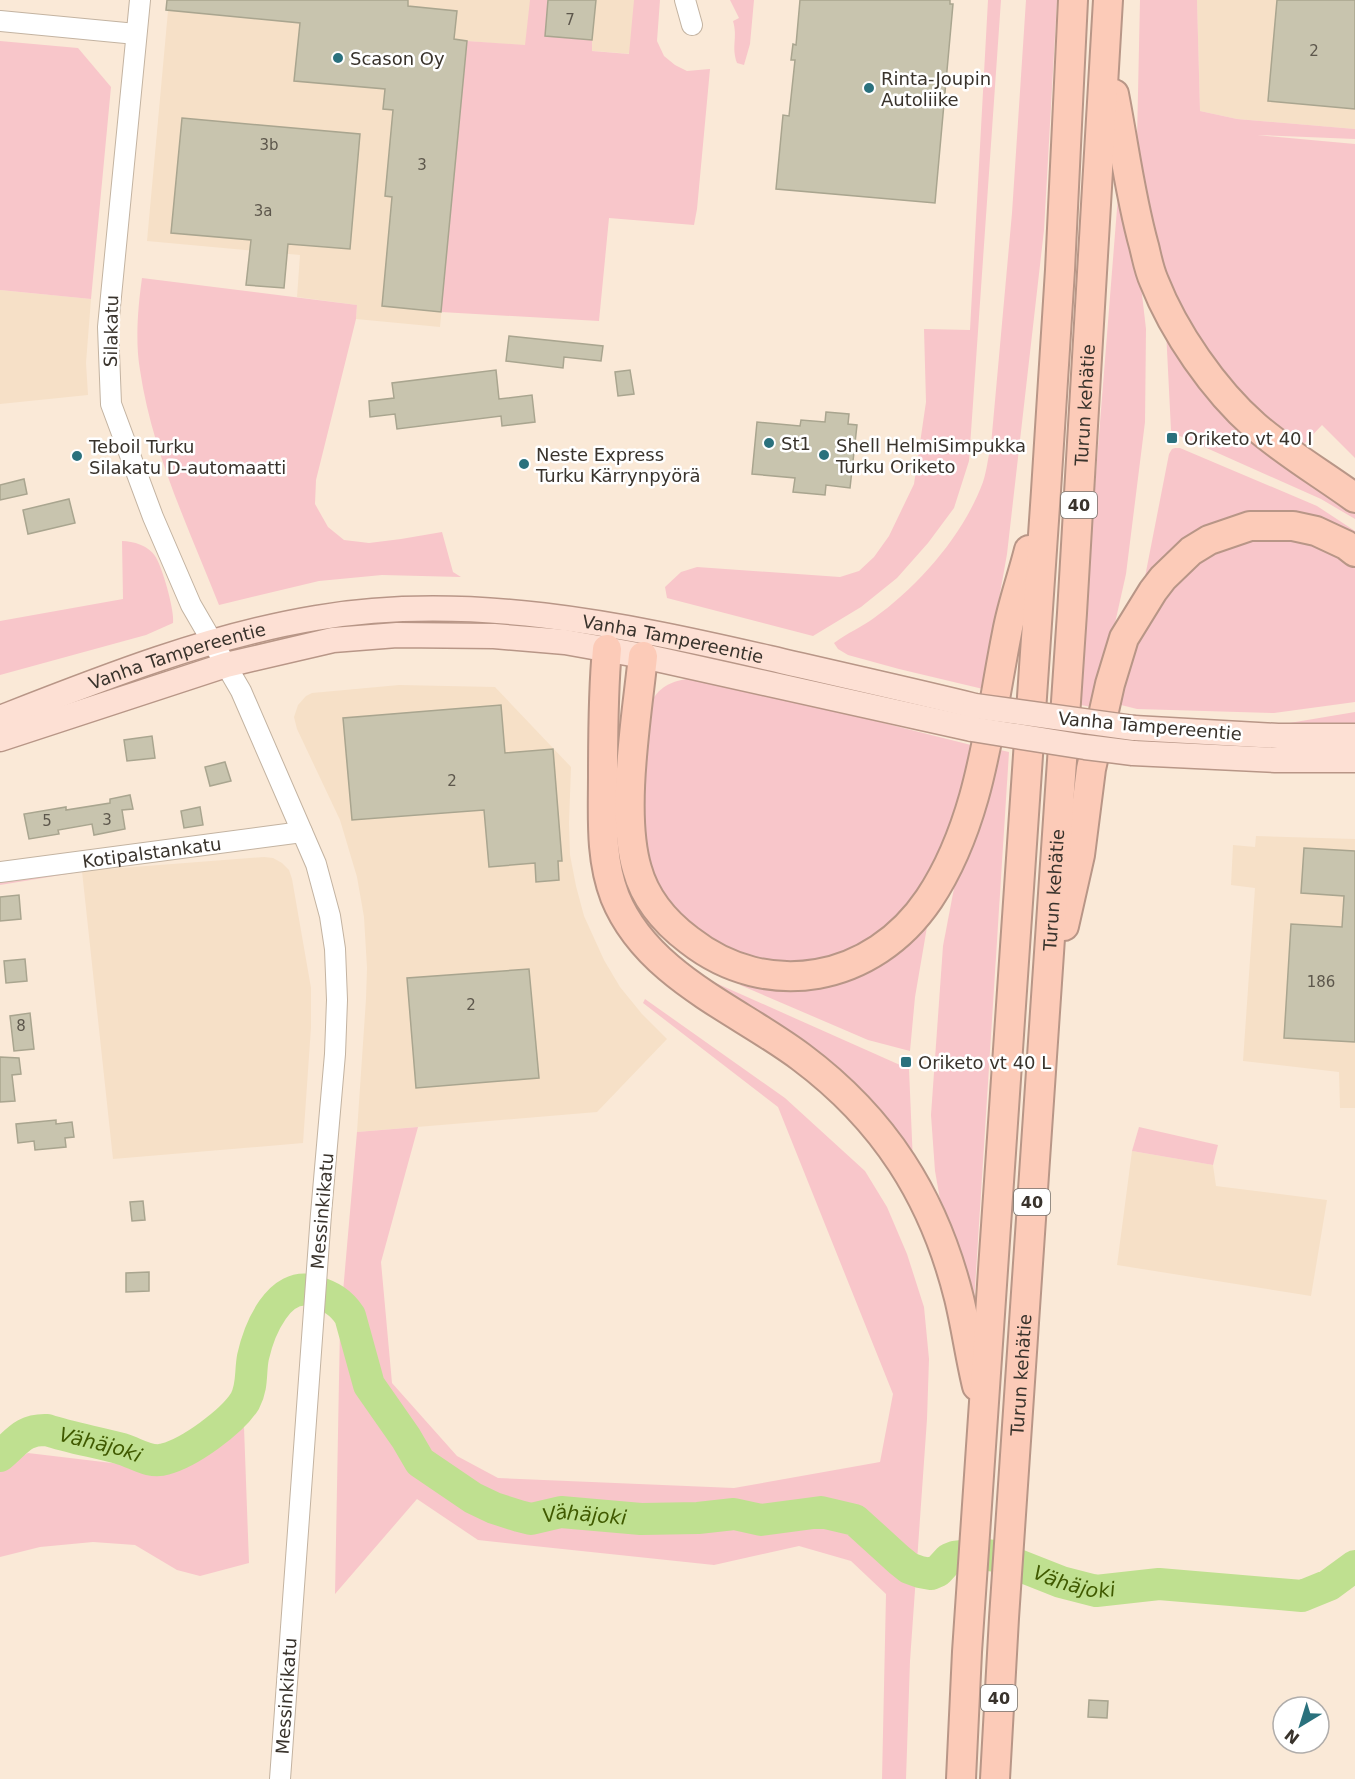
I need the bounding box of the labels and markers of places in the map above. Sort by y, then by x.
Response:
place label: Scason Oy [350,48,445,69]
marker: Scason Oy [331,51,345,65]
place label: Rinta-Joupin Autoliike [881,68,991,110]
marker: Rinta-Joupin Autoliike [862,81,876,95]
place label: Oriketo vt 40 I [1184,428,1313,449]
marker: Oriketo vt 40 I [1165,431,1179,445]
place label: St1 [781,433,811,454]
place label: Shell HelmiSimpukka Turku Oriketo [835,435,1026,477]
place label: Teboil Turku Silakatu D-automaatti [88,436,286,478]
marker: St1 [762,436,776,450]
place label: Neste Express Turku Kärrynpyörä [535,444,701,486]
marker: Shell HelmiSimpukka Turku Oriketo [817,448,831,462]
marker: Teboil Turku Silakatu D-automaatti [70,449,84,463]
marker: Neste Express Turku Kärrynpyörä [517,457,531,471]
place label: Oriketo vt 40 L [918,1052,1051,1073]
marker: Oriketo vt 40 L [899,1055,913,1069]

